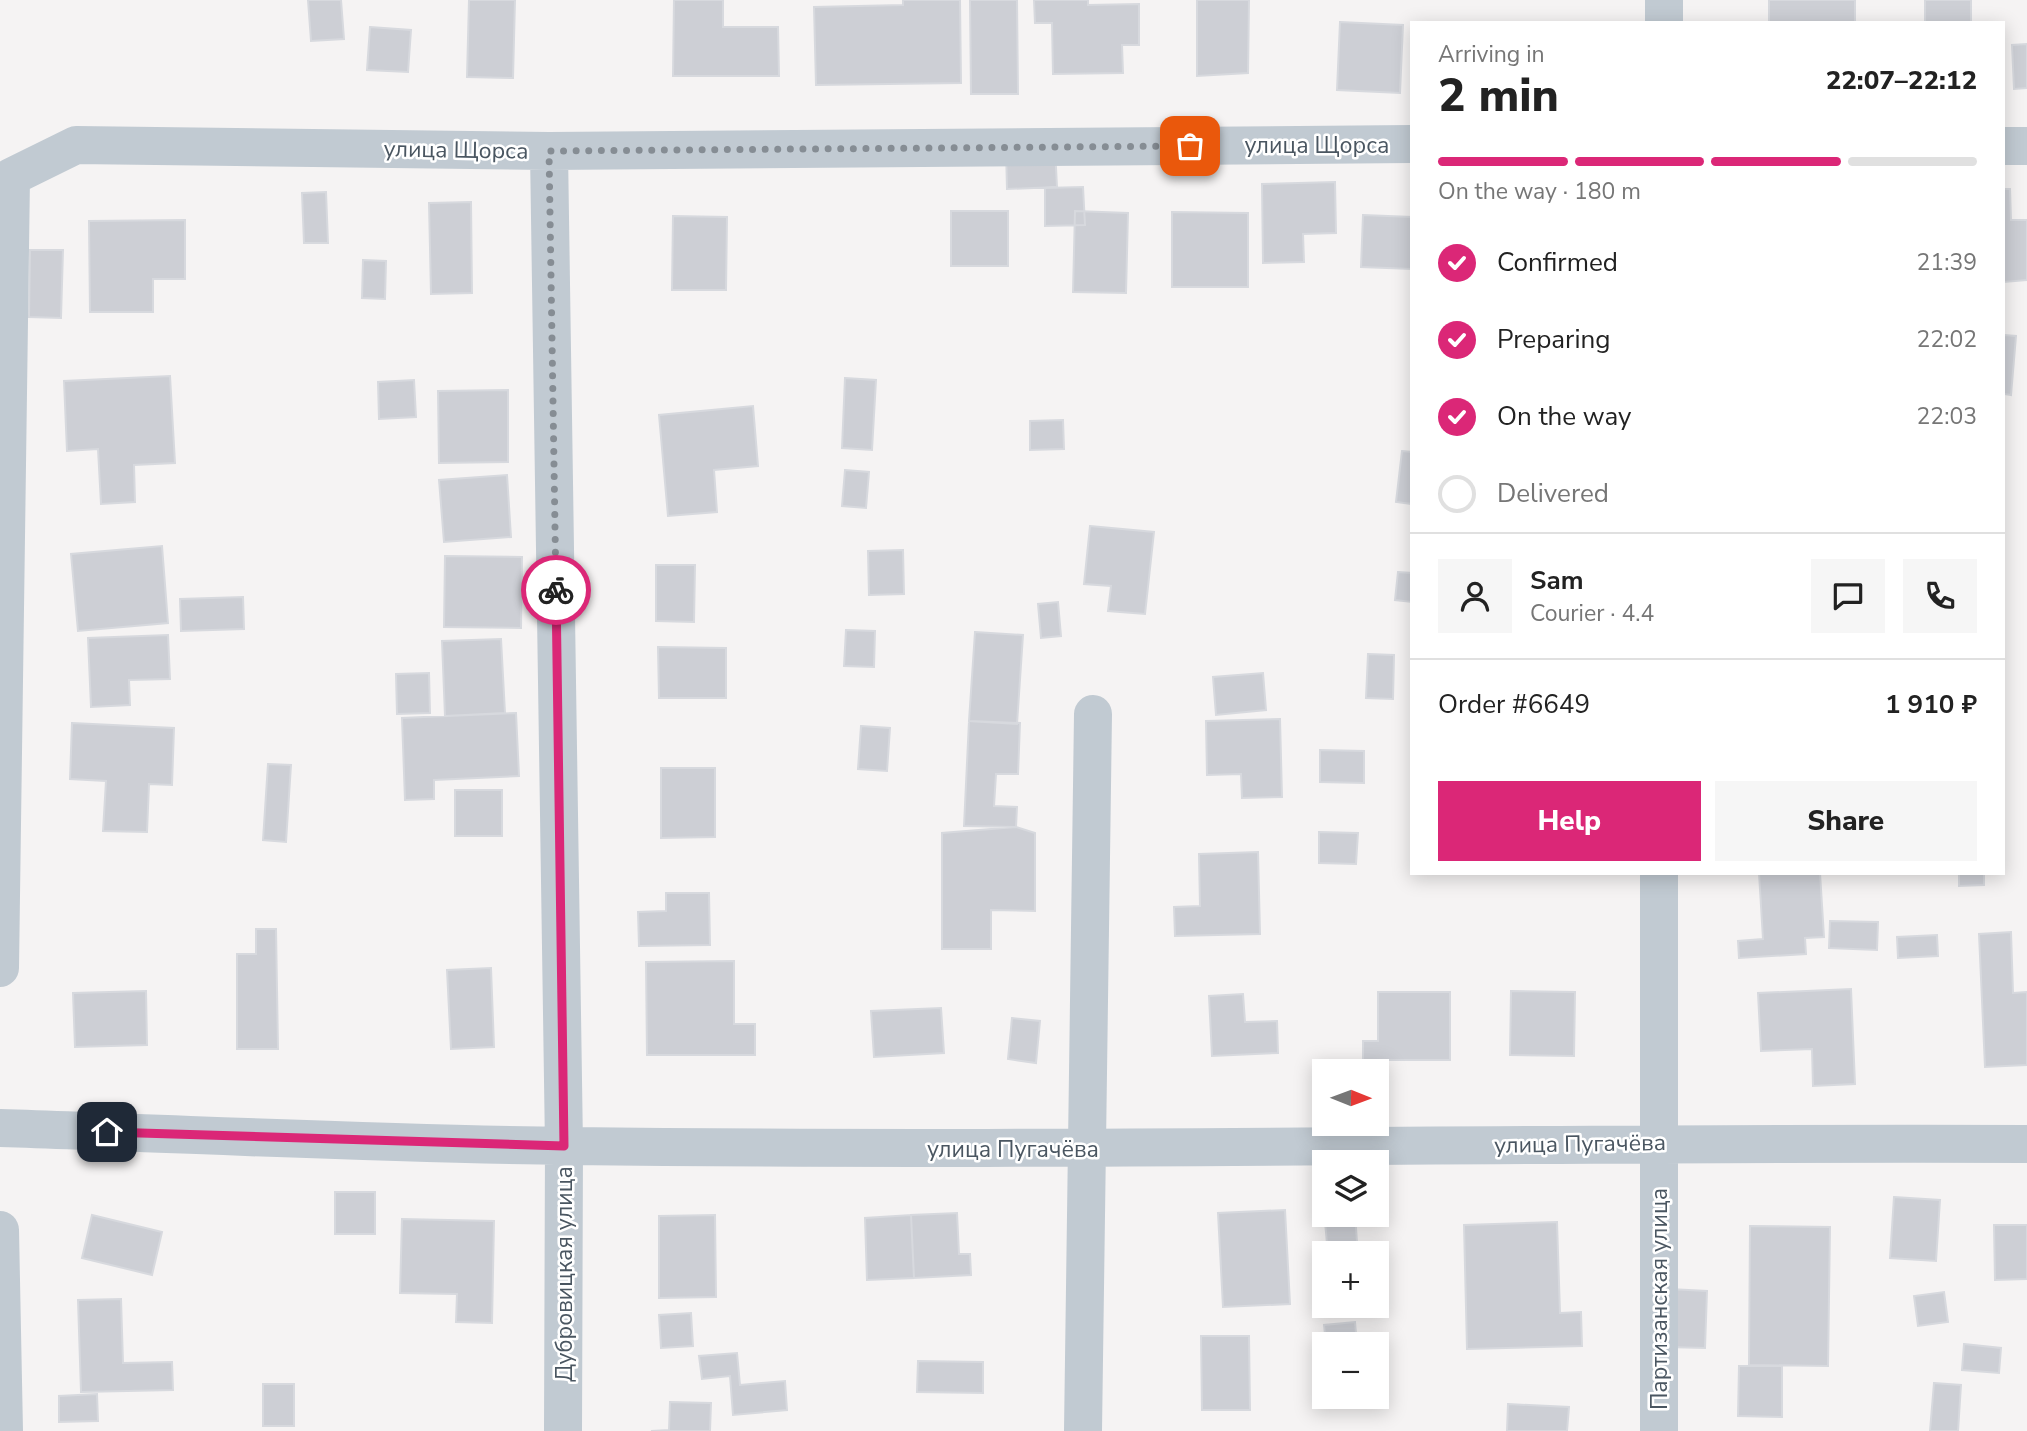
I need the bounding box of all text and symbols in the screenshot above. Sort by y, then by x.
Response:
text: Arriving in [1438,39,1545,70]
text: 22:07–22:12 [1826,63,1977,98]
text: 2 min [1438,64,1559,127]
pin [1160,116,1220,176]
icon: bag [1171,127,1209,165]
street label: улица Щорса [1244,130,1390,161]
street label: улица Щорса [383,133,529,167]
text: On the way · 180 m [1438,176,1641,207]
icon: check [1438,244,1476,282]
text: Confirmed [1497,245,1618,280]
text: 21:39 [1917,247,1977,278]
icon: check [1438,321,1476,359]
text: Preparing [1497,322,1610,357]
text: 22:02 [1917,324,1977,355]
icon: check [1438,398,1476,436]
text: On the way [1497,399,1631,434]
text: 22:03 [1917,401,1977,432]
text: Delivered [1497,476,1609,511]
courier [521,555,591,625]
button: person [1438,559,1512,633]
button: chat [1811,559,1885,633]
button: phone [1903,559,1977,633]
text: Sam [1530,563,1583,598]
icon: bike [537,571,575,609]
text: Courier · 4.4 [1530,598,1654,629]
text: Order #6649 [1438,687,1590,722]
text: 1 910 ₽ [1885,687,1977,722]
button: Help [1438,781,1701,861]
button: Share [1715,781,1977,861]
north arrow [1312,1059,1390,1136]
map controls [1312,1059,1389,1409]
pin [77,1102,137,1162]
icon: home [88,1113,126,1151]
street label: улица Пугачёва [1494,1127,1666,1161]
street label: улица Пугачёва [927,1134,1099,1165]
button: layers [1312,1150,1389,1227]
street label: Дубровицкая улица [549,1166,580,1382]
street label: Партизанская улица [1644,1188,1675,1410]
button: + [1312,1241,1389,1318]
button: − [1312,1332,1389,1409]

